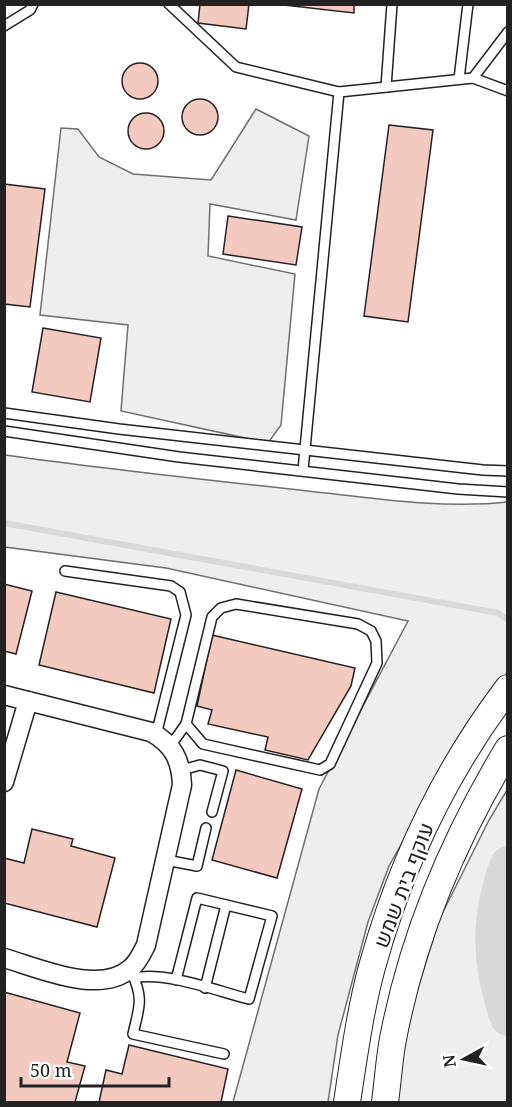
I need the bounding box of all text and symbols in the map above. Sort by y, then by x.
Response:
street label: עוקף בית שמש [366,818,440,952]
north arrow [434,1029,494,1089]
scale bar [21,1050,170,1088]
text: N [437,1053,461,1069]
text: 50 m [30,1058,72,1082]

